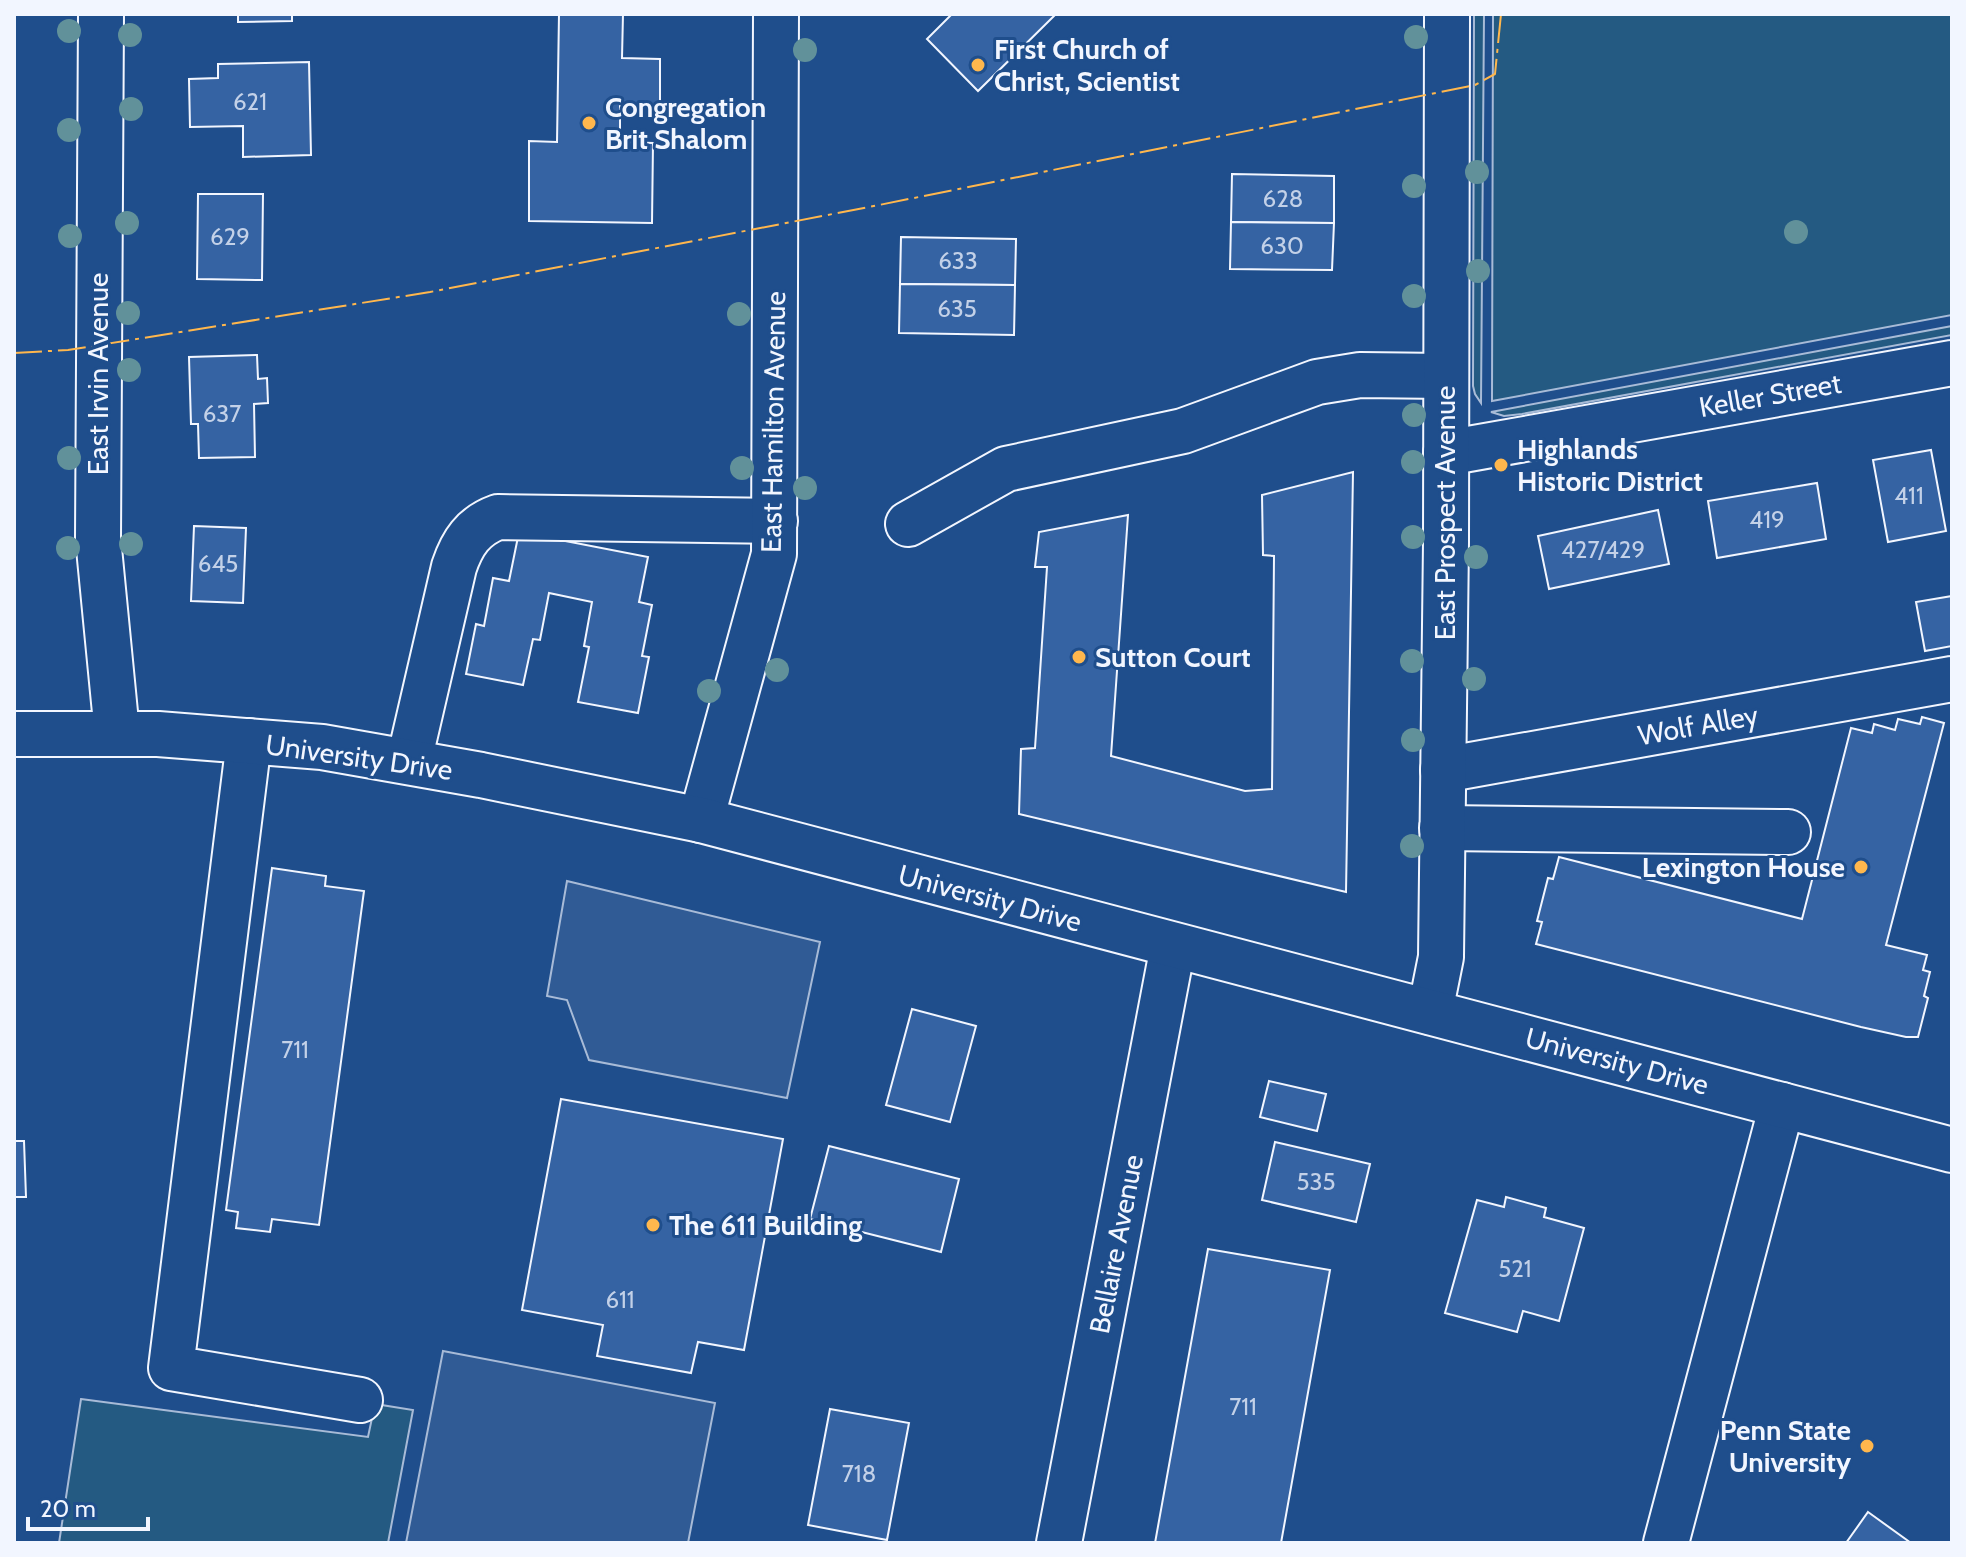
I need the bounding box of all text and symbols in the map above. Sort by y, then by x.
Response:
place label: First Church of Christ, Scientist [994,32,1180,98]
marker: First Church of Christ, Scientist [969,56,987,74]
house number: 621 [233,87,267,116]
place label: Congregation Brit Shalom [605,90,766,156]
marker: Congregation Brit Shalom [580,114,598,132]
house number: 628 [1263,184,1303,213]
house number: 629 [210,222,250,251]
house number: 630 [1260,231,1304,260]
house number: 633 [938,246,978,275]
street label: East Irvin Avenue [81,273,115,475]
street label: East Hamilton Avenue [754,291,792,553]
house number: 635 [937,294,977,323]
street label: Keller Street [1696,366,1844,424]
street label: East Prospect Avenue [1428,386,1462,640]
house number: 637 [203,399,241,428]
place label: Highlands Historic District [1517,432,1703,498]
marker: Highlands Historic District [1492,456,1510,474]
house number: 411 [1894,481,1924,510]
house number: 419 [1749,505,1785,534]
house number: 427/429 [1561,535,1645,564]
house number: 645 [198,549,238,578]
place label: Sutton Court [1095,640,1251,674]
marker: Sutton Court [1070,648,1088,666]
street label: Wolf Alley [1635,698,1761,752]
street label: University Drive [263,727,455,787]
place label: Lexington House [1642,850,1845,884]
street label: University Drive [895,857,1085,939]
marker: Lexington House [1852,858,1870,876]
street label: University Drive [1522,1020,1712,1102]
house number: 711 [281,1035,309,1064]
street label: Bellaire Avenue [1082,1152,1150,1336]
house number: 535 [1297,1167,1335,1196]
place label: The 611 Building [669,1208,862,1242]
marker: The 611 Building [644,1216,662,1234]
house number: 521 [1498,1254,1532,1283]
house number: 611 [605,1285,635,1314]
house number: 711 [1229,1392,1257,1421]
place label: Penn State University [1720,1413,1851,1479]
marker: Penn State University [1858,1437,1876,1455]
house number: 718 [842,1459,876,1488]
scale bar [28,1481,148,1531]
text: 20 m [40,1494,96,1523]

